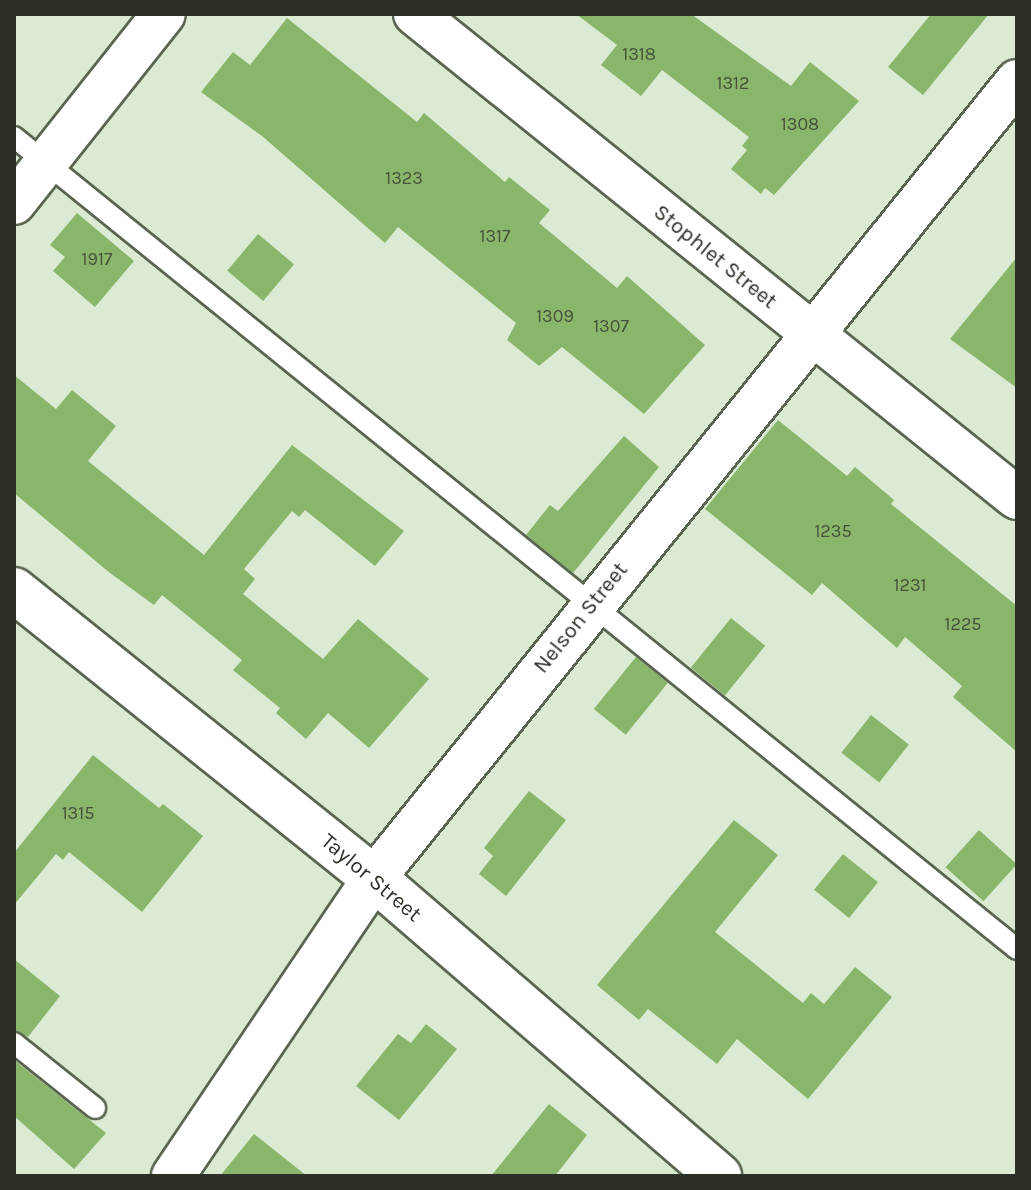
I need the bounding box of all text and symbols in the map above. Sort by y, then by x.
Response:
house number: 1318 [622,43,656,65]
house number: 1312 [717,72,749,94]
house number: 1308 [781,113,819,135]
house number: 1323 [385,167,423,189]
street label: Stophlet Street [648,199,782,315]
house number: 1317 [480,225,510,247]
house number: 1917 [82,248,112,270]
house number: 1309 [536,305,574,327]
house number: 1307 [593,315,629,337]
house number: 1235 [814,520,852,542]
street label: Nelson Street [528,557,634,679]
house number: 1231 [894,574,926,596]
house number: 1225 [945,613,981,635]
house number: 1315 [62,802,94,824]
street label: Taylor Street [315,828,427,928]

